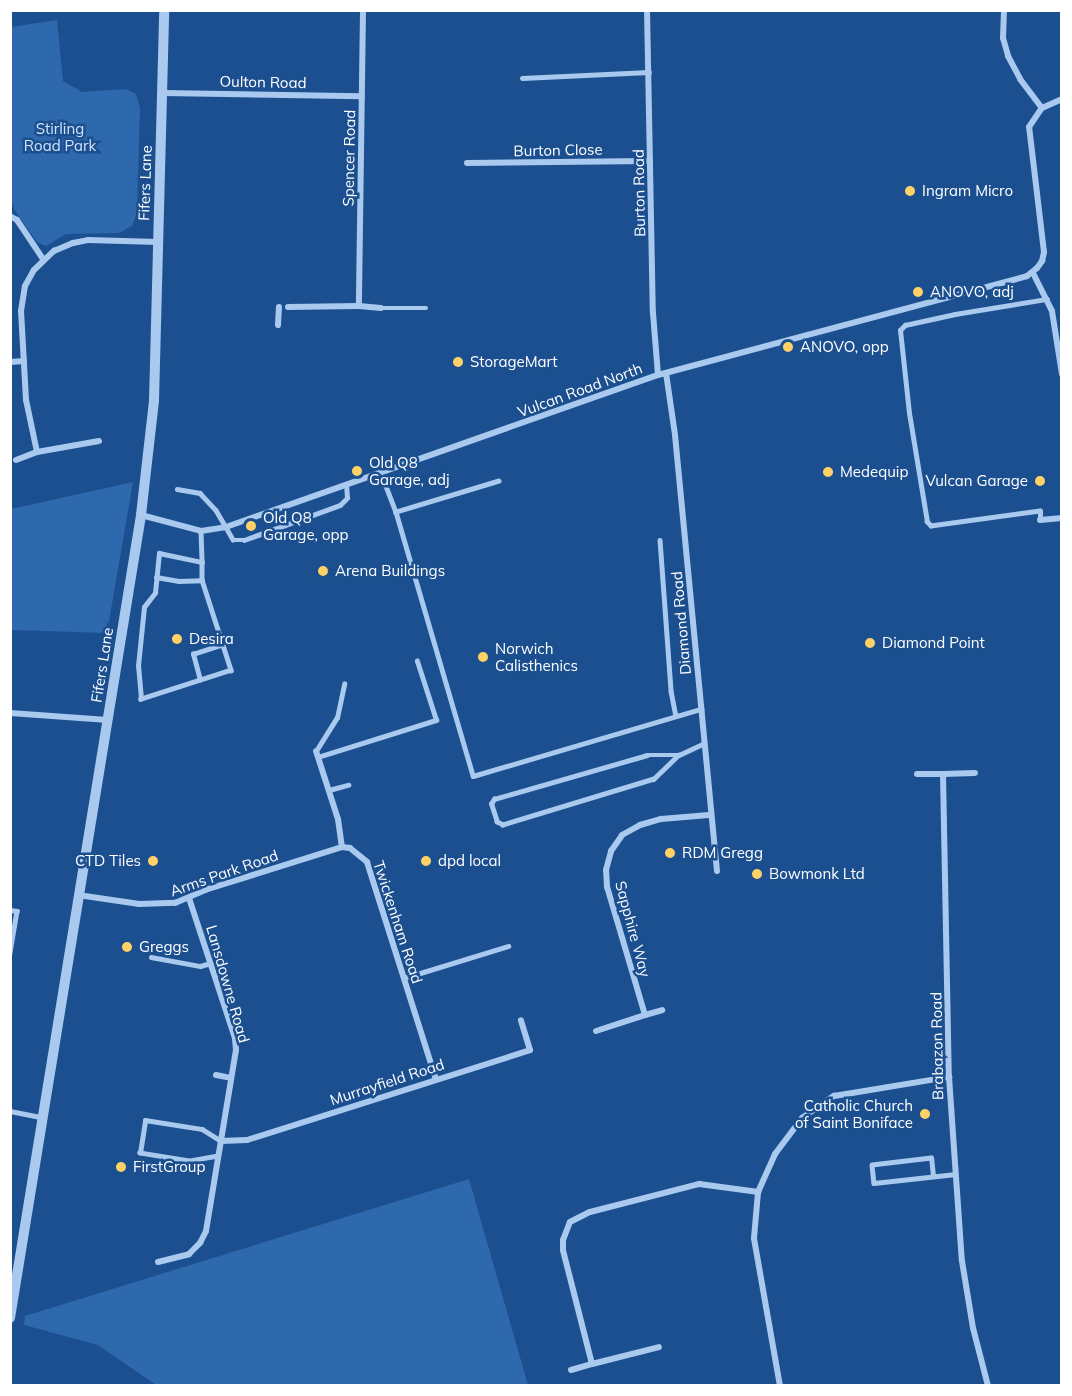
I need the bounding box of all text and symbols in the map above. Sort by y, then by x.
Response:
street label: Oulton Road [219,72,307,92]
street label: Spencer Road [339,109,359,207]
park label: Stirling Road Park [24,119,96,154]
street label: Burton Close [513,140,603,160]
street label: Fifers Lane [135,145,155,221]
street label: Burton Road [629,149,649,237]
place label: Ingram Micro [922,182,1013,200]
marker: Ingram Micro [903,184,917,198]
place label: ANOVO, adj [930,283,1014,301]
marker: ANOVO, adj [911,285,925,299]
place label: ANOVO, opp [800,338,889,356]
marker: ANOVO, opp [781,340,795,354]
place label: StorageMart [470,353,558,371]
marker: StorageMart [451,355,465,369]
street label: Vulcan Road North [515,359,645,421]
place label: Old Q8 Garage, adj [369,453,449,488]
place label: Medequip [840,463,908,481]
marker: Old Q8 Garage, adj [350,464,364,478]
marker: Medequip [821,465,835,479]
place label: Vulcan Garage [925,472,1028,490]
marker: Vulcan Garage [1033,474,1047,488]
place label: Old Q8 Garage, opp [263,508,348,543]
marker: Old Q8 Garage, opp [244,519,258,533]
place label: Arena Buildings [335,562,445,580]
marker: Arena Buildings [316,564,330,578]
street label: Diamond Road [668,570,694,676]
street label: Fifers Lane [87,626,117,704]
place label: Desira [189,630,234,648]
marker: Desira [170,632,184,646]
place label: Diamond Point [882,634,985,652]
marker: Diamond Point [863,636,877,650]
place label: Norwich Calisthenics [495,639,578,674]
marker: Norwich Calisthenics [476,650,490,664]
place label: RDM Gregg [682,844,763,862]
street label: Arms Park Road [168,846,280,900]
marker: RDM Gregg [663,846,677,860]
place label: CTD Tiles [75,852,141,870]
place label: dpd local [438,852,501,870]
marker: CTD Tiles [146,854,160,868]
marker: dpd local [419,854,433,868]
street label: Twickenham Road [370,858,426,986]
place label: Bowmonk Ltd [769,865,865,883]
marker: Bowmonk Ltd [750,867,764,881]
street label: Sapphire Way [612,879,654,979]
street label: Lansdowne Road [203,923,253,1045]
place label: Greggs [139,938,189,956]
marker: Greggs [120,940,134,954]
street label: Brabazon Road [927,992,947,1100]
street label: Murrayfield Road [327,1055,447,1109]
place label: Catholic Church of Saint Boniface [795,1096,913,1131]
marker: Catholic Church of Saint Boniface [918,1107,932,1121]
place label: FirstGroup [133,1158,206,1176]
marker: FirstGroup [114,1160,128,1174]

